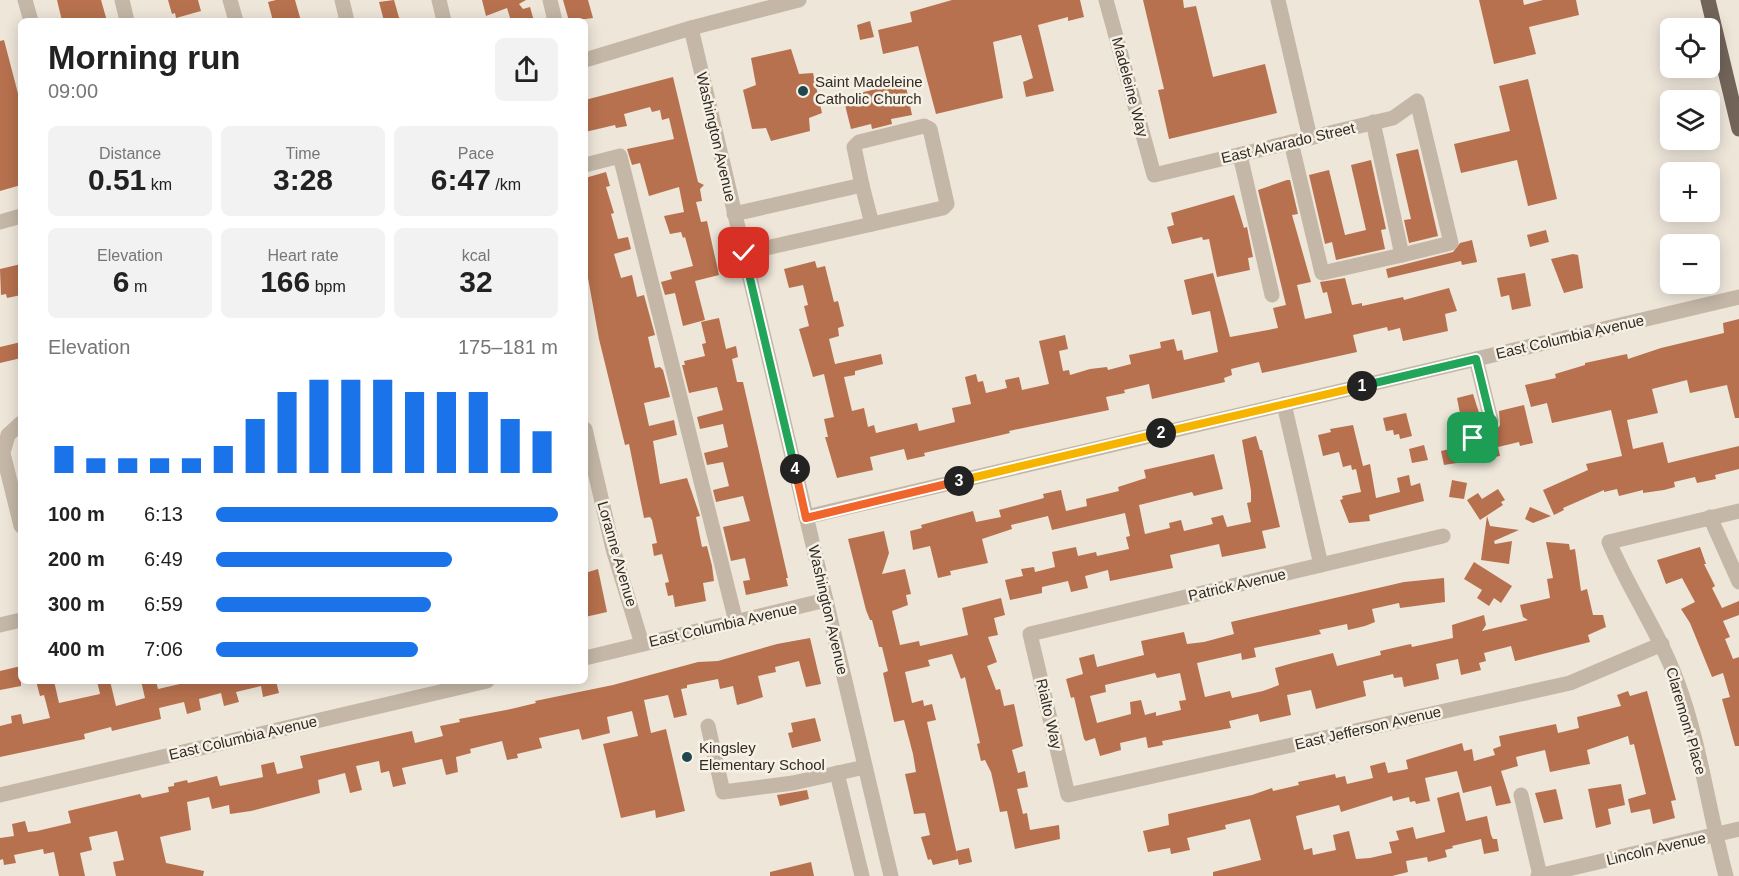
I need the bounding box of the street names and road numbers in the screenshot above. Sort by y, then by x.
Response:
street label: Madeleine Way [1109,35,1152,139]
street label: Washington Avenue [693,70,740,203]
street label: East Alvarado Street [1219,119,1357,166]
street label: East Columbia Avenue [1494,311,1646,362]
street label: Loranne Avenue [594,499,641,609]
street label: Washington Avenue [805,543,852,676]
street label: Patrick Avenue [1186,565,1287,604]
street label: East Columbia Avenue [647,599,799,650]
street label: Claremont Place [1663,665,1710,777]
street label: Rialto Way [1033,677,1066,751]
street label: East Jefferson Avenue [1293,702,1443,753]
street label: East Columbia Avenue [167,712,319,763]
street label: Lincoln Avenue [1605,829,1707,868]

